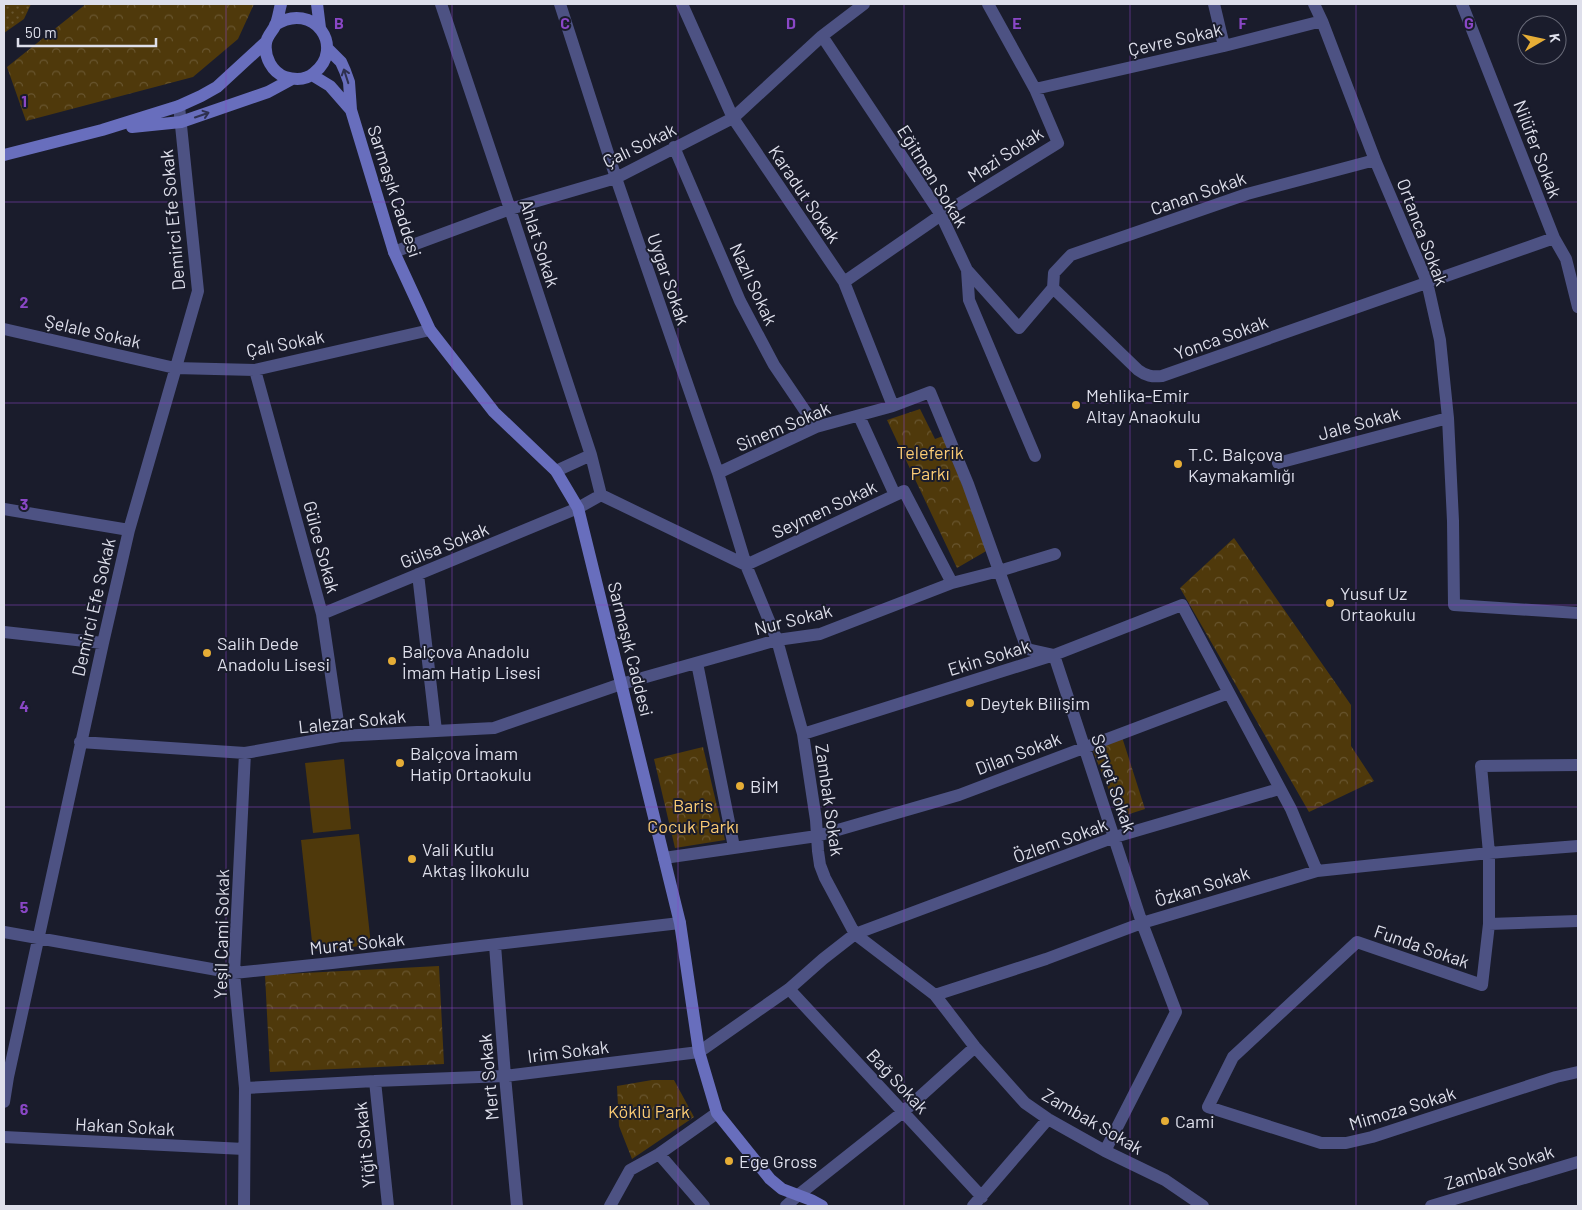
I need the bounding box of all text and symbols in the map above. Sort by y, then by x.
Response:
text: B [334,13,344,32]
text: C [560,13,570,32]
text: D [786,13,796,32]
text: E [1012,13,1022,32]
text: F [1239,13,1248,32]
text: G [1464,13,1474,32]
scale bar [18,15,155,47]
north arrow [1517,15,1567,65]
street label: Çevre Sokak [1126,17,1224,61]
text: 50 m [25,23,57,41]
text: K [1546,32,1564,44]
one-way arrow [341,68,351,84]
text: 1 [21,91,27,110]
street label: Nilüfer Sokak [1509,97,1567,201]
one-way arrow [194,109,210,119]
street label: Çalı Sokak [599,118,679,172]
street label: Eğitmen Sokak [893,121,973,231]
street label: Mazi Sokak [963,121,1047,187]
street label: Sarmaşık Caddesi [363,122,427,260]
street label: Karadut Sokak [764,141,846,247]
street label: Demirci Efe Sokak [155,149,189,291]
street label: Canan Sokak [1147,166,1249,220]
street label: Ortanca Sokak [1393,175,1453,289]
street label: Ahlat Sokak [515,196,565,290]
street label: Uygar Sokak [643,230,695,328]
street label: Nazlı Sokak [725,239,783,329]
text: 2 [20,292,29,311]
street label: Şelale Sokak [43,309,143,353]
street label: Yonca Sokak [1171,310,1271,364]
street label: Çalı Sokak [244,325,326,361]
place label: Mehlika-Emir Altay Anaokulu [1086,384,1201,427]
street label: Sinem Sokak [733,396,833,456]
marker: Mehlika-Emir Altay Anaokulu [1070,399,1082,411]
street label: Jale Sokak [1315,401,1403,445]
park label: Teleferik Parkı [896,441,964,484]
place label: T.C. Balçova Kaymakamlığı [1188,443,1295,486]
marker: T.C. Balçova Kaymakamlığı [1172,458,1184,470]
street label: Seymen Sokak [768,475,880,543]
text: 3 [20,494,28,513]
street label: Gülce Sokak [299,498,345,596]
street label: Gülsa Sokak [396,517,492,573]
street label: Demirci Efe Sokak [66,536,120,678]
street label: Sarmaşık Caddesi [604,579,658,719]
place label: Yusuf Uz Ortaokulu [1340,582,1416,625]
marker: Yusuf Uz Ortaokulu [1324,597,1336,609]
street label: Nur Sokak [752,599,834,639]
place label: Salih Dede Anadolu Lisesi [217,632,330,675]
street label: Ekin Sokak [945,634,1033,680]
place label: Balçova Anadolu İmam Hatip Lisesi [402,640,541,683]
marker: Salih Dede Anadolu Lisesi [201,647,213,659]
marker: Balçova Anadolu İmam Hatip Lisesi [386,655,398,667]
place label: Deytek Bilişim [980,692,1090,714]
text: 4 [19,696,29,715]
marker: Deytek Bilişim [964,697,976,709]
street label: Lalezar Sokak [297,704,407,738]
street label: Dilan Sokak [972,727,1064,779]
street label: Servet Sokak [1087,731,1141,835]
place label: Balçova İmam Hatip Ortaokulu [410,742,532,785]
street label: Zambak Sokak [811,743,849,857]
marker: Balçova İmam Hatip Ortaokulu [394,757,406,769]
place label: BİM [750,775,779,797]
marker: BİM [734,780,746,792]
park label: Baris Cocuk Parkı [647,794,739,837]
street label: Özlem Sokak [1010,813,1110,867]
place label: Vali Kutlu Aktaş İlkokulu [422,838,530,881]
marker: Vali Kutlu Aktaş İlkokulu [406,853,418,865]
street label: Özkan Sokak [1152,861,1252,911]
street label: Yeşil Cami Sokak [209,869,233,999]
text: 5 [20,897,29,916]
street label: Funda Sokak [1372,919,1472,973]
street label: Murat Sokak [308,927,406,959]
street label: Mert Sokak [473,1033,503,1121]
street label: Irim Sokak [526,1035,610,1067]
street label: Bağ Sokak [862,1044,934,1118]
street label: Mimoza Sokak [1346,1081,1458,1135]
street label: Zambak Sokak [1039,1083,1147,1159]
text: 6 [20,1099,29,1118]
park label: Köklü Park [608,1100,690,1122]
street label: Yiğit Sokak [349,1101,379,1189]
place label: Cami [1175,1110,1214,1132]
street label: Hakan Sokak [75,1112,175,1140]
marker: Cami [1159,1115,1171,1127]
street label: Zambak Sokak [1442,1140,1556,1194]
place label: Ege Gross [739,1150,817,1172]
marker: Ege Gross [723,1155,735,1167]

